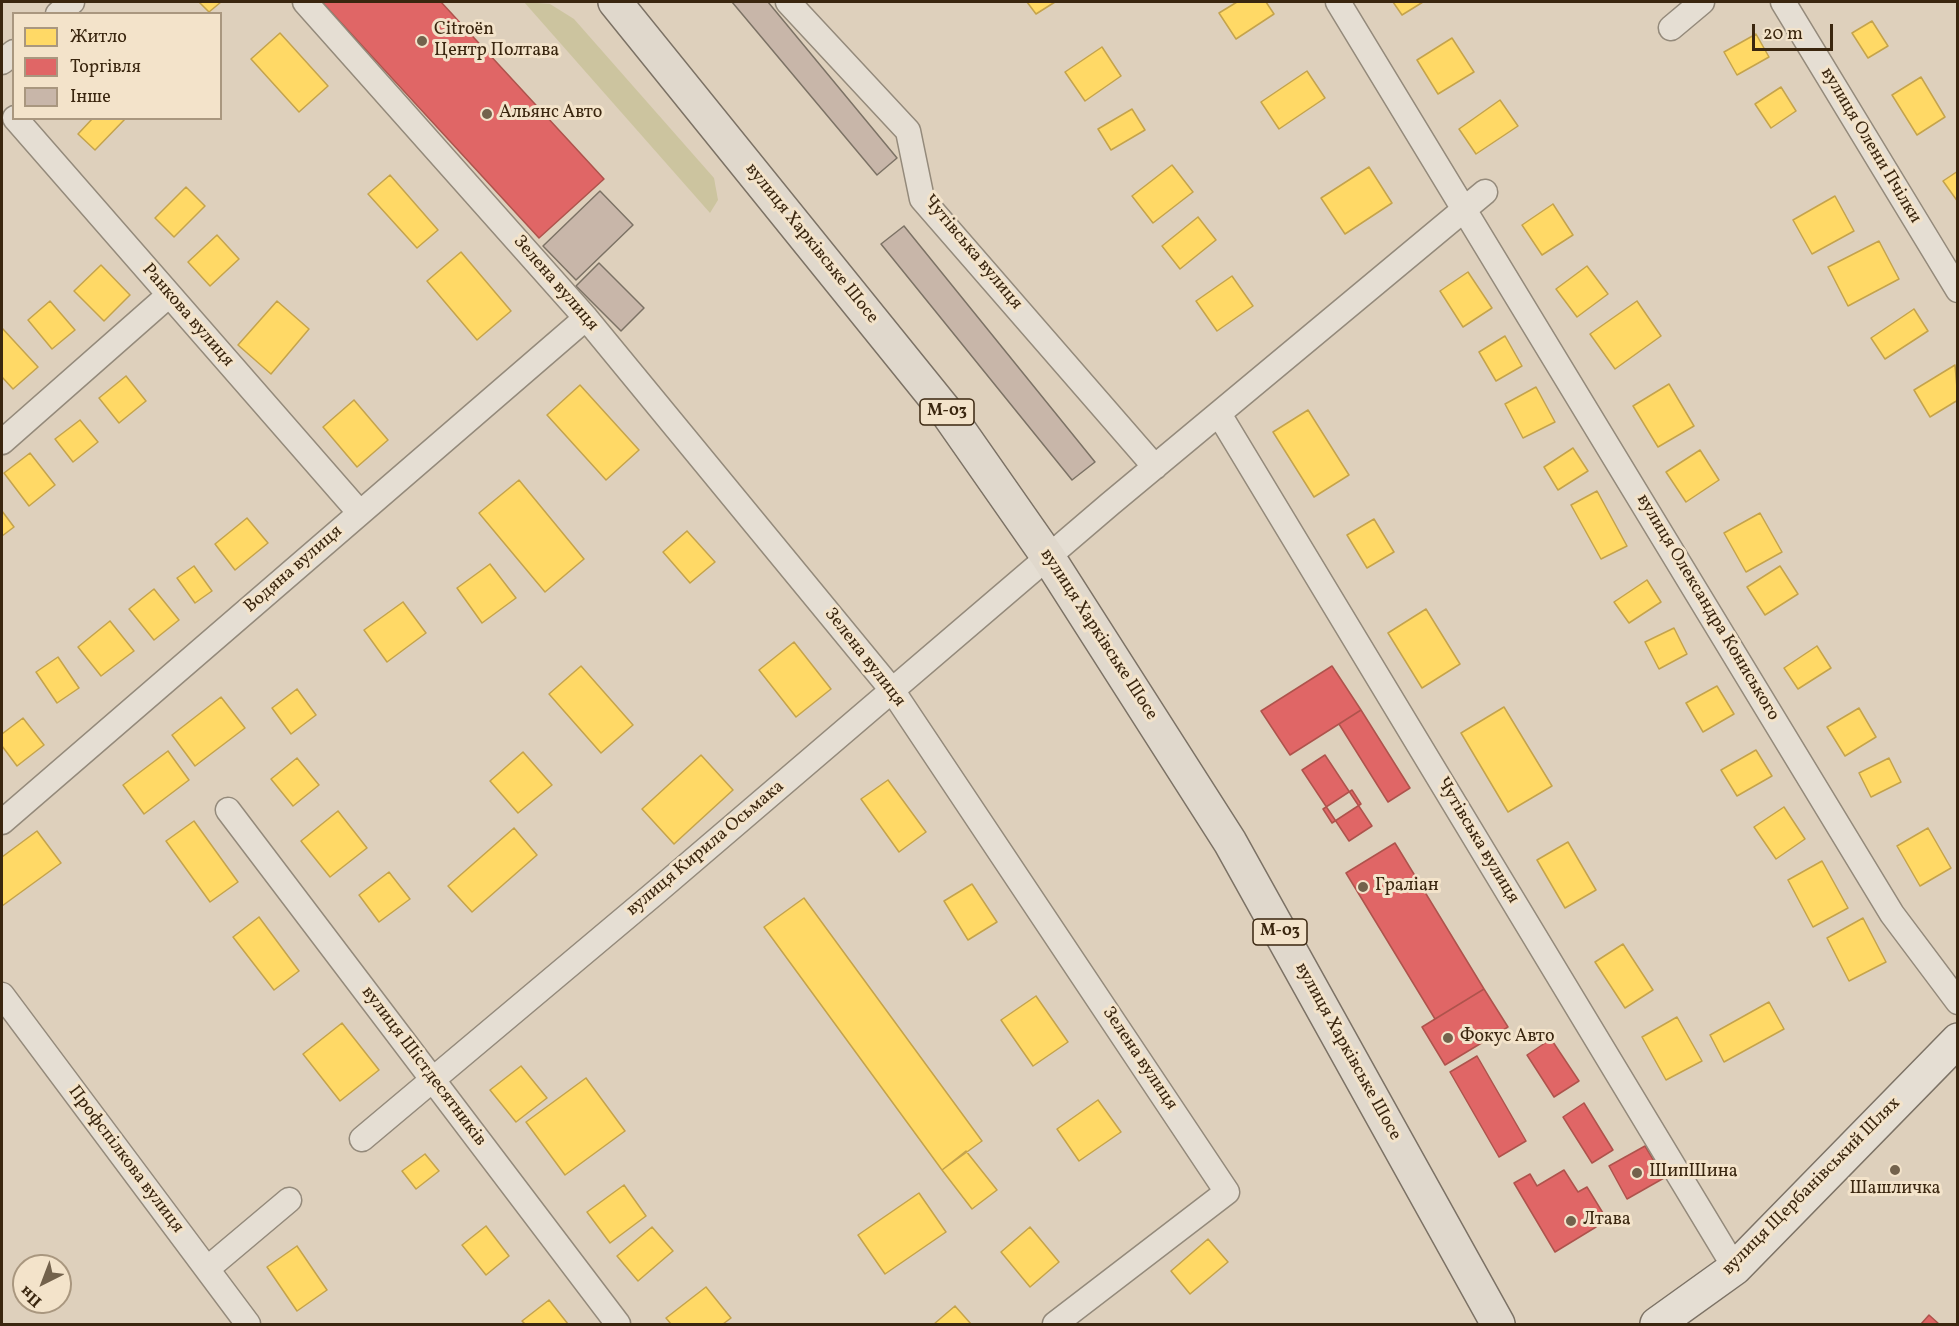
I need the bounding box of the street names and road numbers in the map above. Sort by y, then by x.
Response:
street label: вулиця Олени Пчілки [1815,64,1925,228]
street label: вулиця Харківське Шосе [740,159,882,329]
street label: Чутівська вулиця [918,191,1026,315]
street label: Зелена вулиця [508,232,602,336]
street label: Ранкова вулиця [136,260,238,372]
road number: М-03 [920,399,974,425]
street label: вулиця Олександра Кониського [1631,491,1783,725]
street label: Водяна вулиця [241,522,347,618]
street label: вулиця Харківське Шосе [1034,545,1162,725]
street label: Зелена вулиця [819,604,909,712]
street label: Чутівська вулиця [1431,774,1523,908]
street label: вулиця Кирила Осьмака [623,777,789,921]
road number: М-03 [1253,919,1307,945]
street label: вулиця Харківське Шосе [1289,959,1405,1145]
street label: вулиця Шістдесятників [356,983,490,1151]
street label: Зелена вулиця [1097,1003,1181,1115]
street label: Профспілкова вулиця [62,1082,188,1238]
street label: вулиця Щербанівський Шлях [1718,1093,1906,1281]

